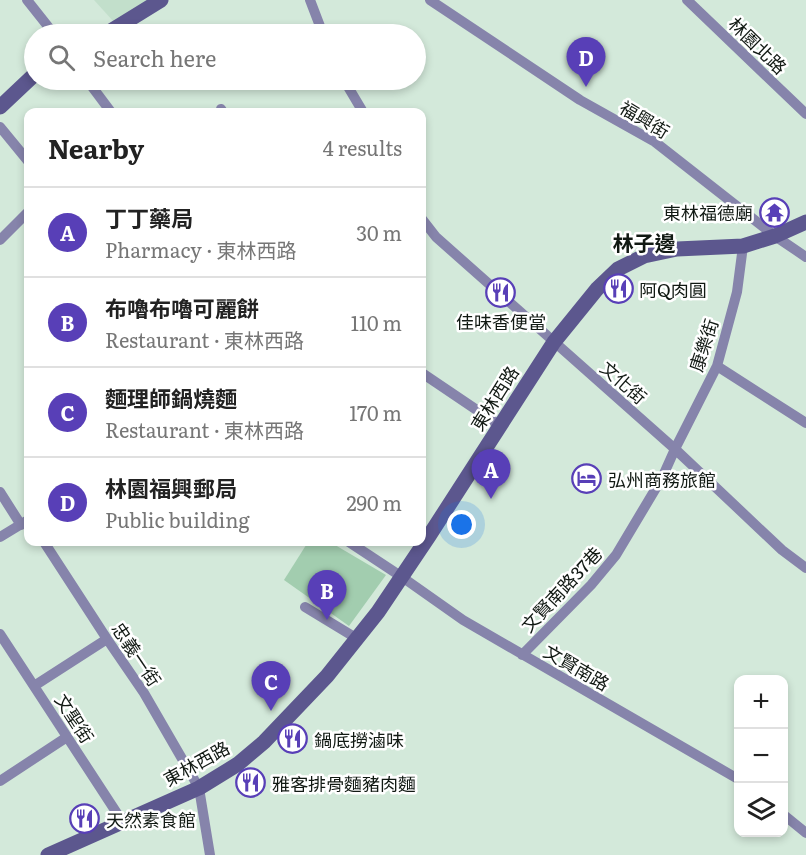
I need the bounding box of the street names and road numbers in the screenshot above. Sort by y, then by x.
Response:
street label: 林園北路 [723,10,793,80]
street label: 福興街 [615,94,675,144]
street label: 康樂街 [682,315,724,375]
street label: 文化街 [595,354,653,410]
street label: 東林西路 [463,360,525,436]
street label: 文賢南路37巷 [514,540,608,638]
street label: 忠義一街 [106,617,168,691]
street label: 文賢南路 [539,637,615,697]
street label: 文聖街 [49,688,101,748]
street label: 東林西路 [158,734,234,792]

